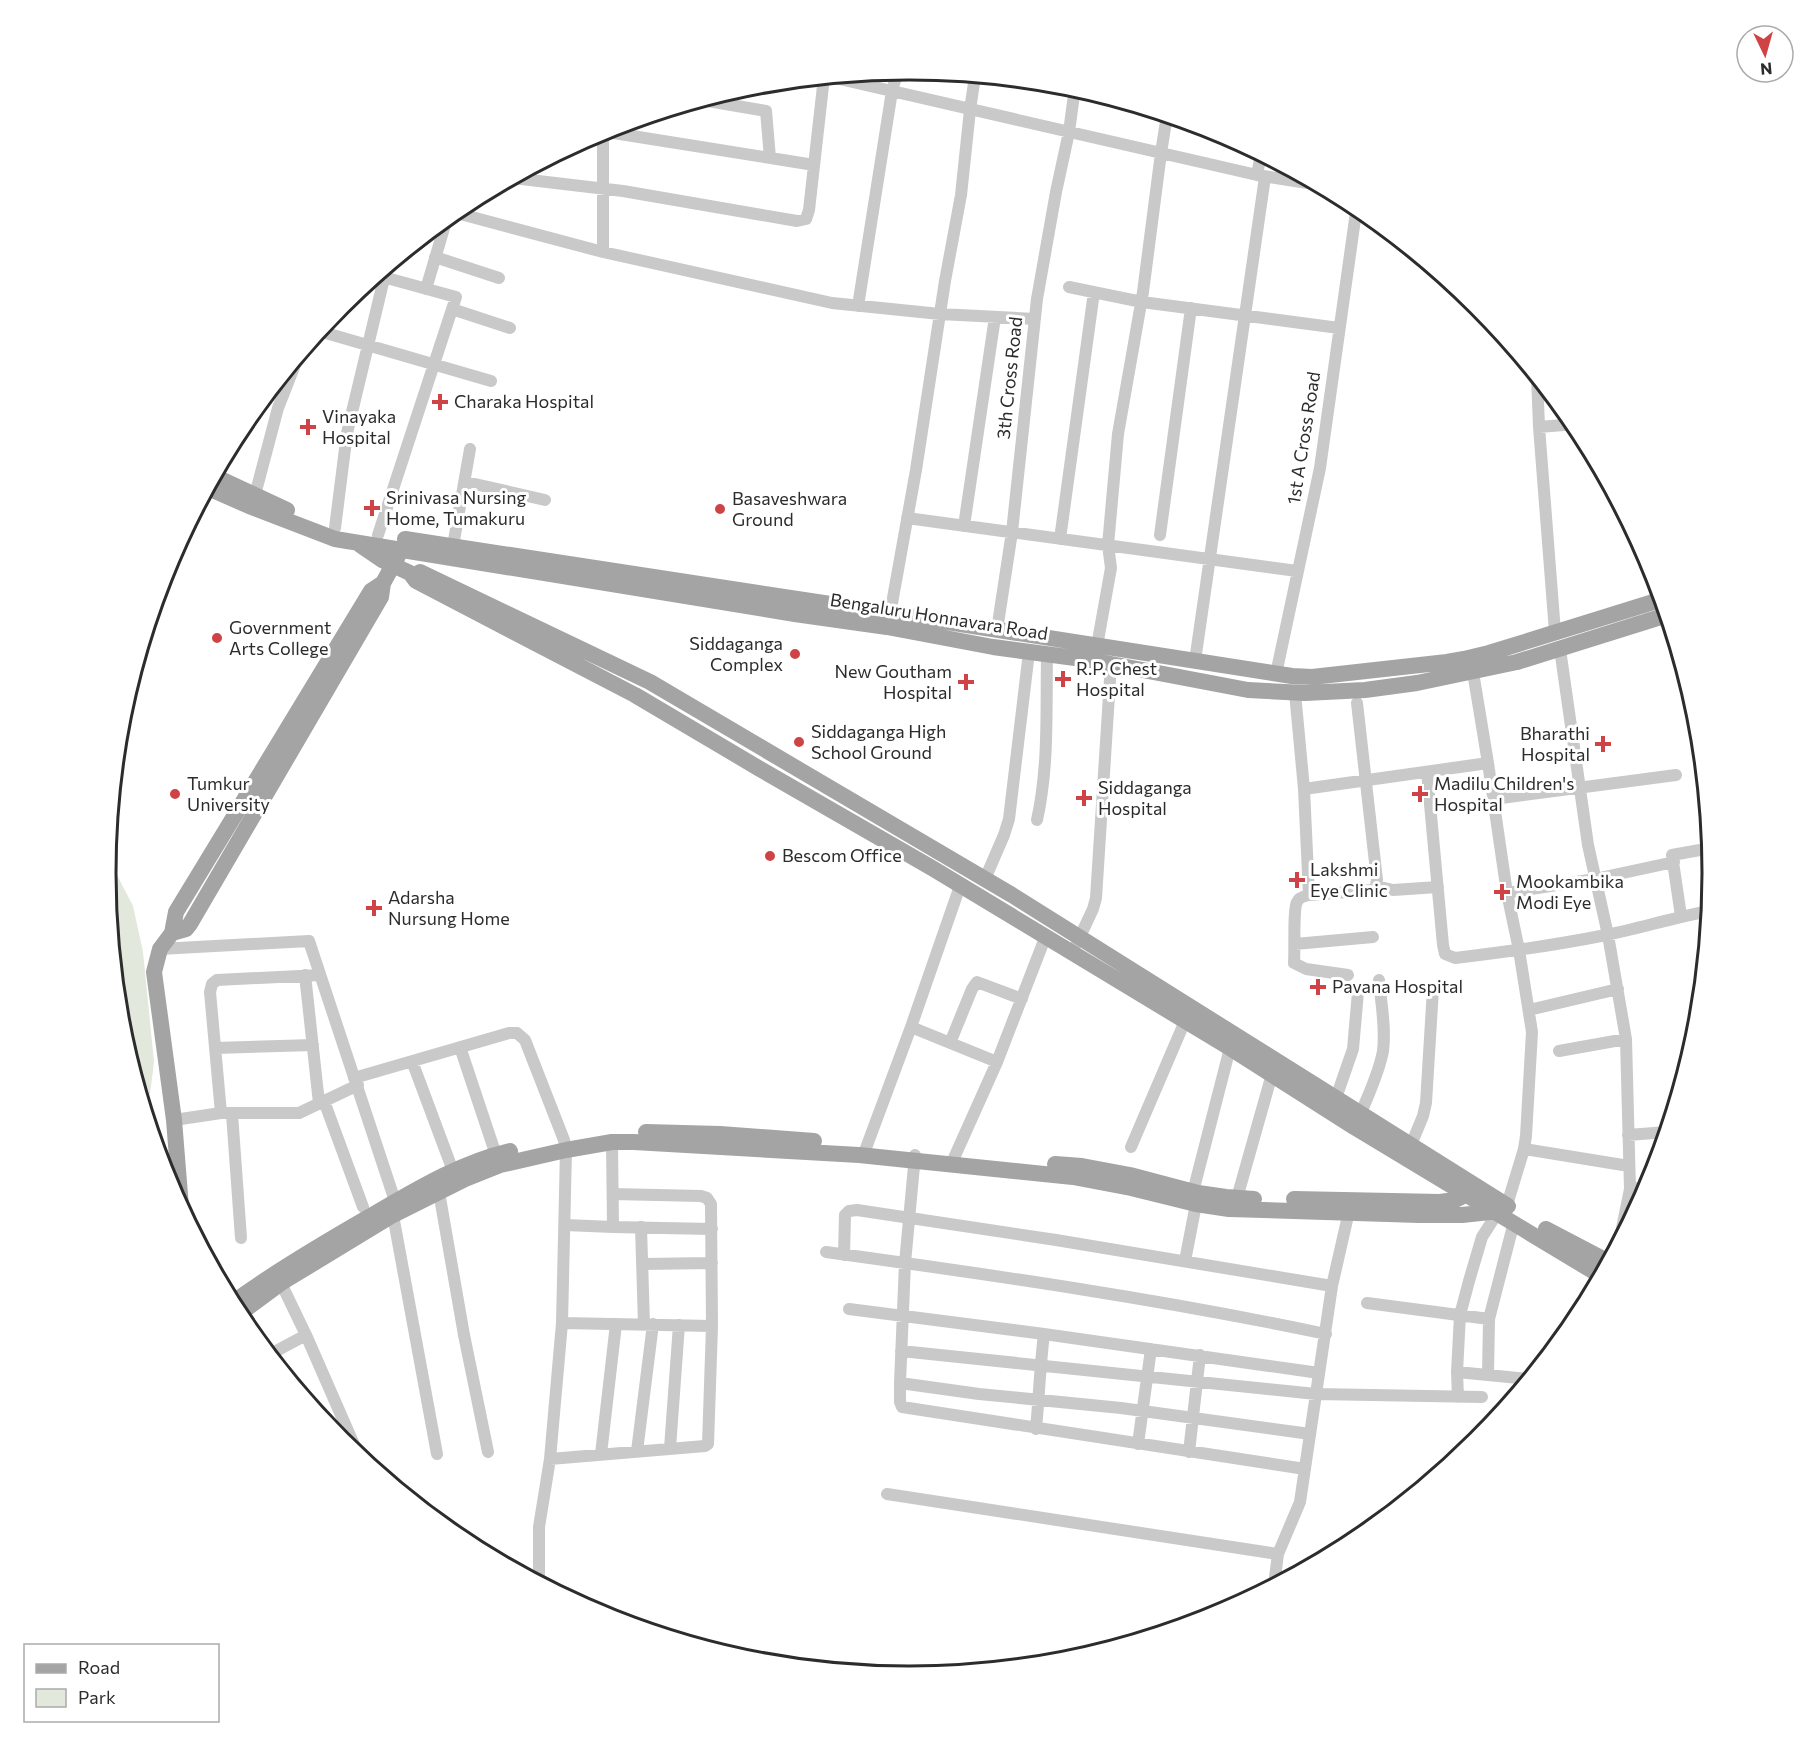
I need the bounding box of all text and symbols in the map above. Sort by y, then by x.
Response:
north arrow [1735,24,1795,84]
text: N [1760,59,1773,79]
street label: 3th Cross Road [992,316,1026,440]
street label: 1st A Cross Road [1282,370,1324,506]
place label: Charaka Hospital [454,390,594,412]
marker: Charaka Hospital [431,393,449,411]
place label: Vinayaka Hospital [322,405,396,448]
marker: Vinayaka Hospital [299,418,317,436]
place label: Srinivasa Nursing Home, Tumakuru [386,486,526,529]
place label: Basaveshwara Ground [732,487,847,530]
marker: Srinivasa Nursing Home, Tumakuru [363,499,381,517]
marker: Basaveshwara Ground [713,502,727,516]
street label: Bengaluru Honnavara Road [829,588,1050,644]
place label: Government Arts College [229,616,331,659]
marker: Government Arts College [210,631,224,645]
place label: Siddaganga Complex [689,632,783,675]
marker: Siddaganga Complex [788,647,802,661]
place label: R.P. Chest Hospital [1076,657,1157,700]
place label: New Goutham Hospital [834,660,952,703]
marker: R.P. Chest Hospital [1054,670,1072,688]
marker: New Goutham Hospital [957,673,975,691]
place label: Siddaganga High School Ground [811,720,946,763]
place label: Bharathi Hospital [1520,722,1590,765]
marker: Siddaganga High School Ground [792,735,806,749]
marker: Bharathi Hospital [1594,735,1612,753]
place label: Tumkur University [187,772,270,815]
place label: Madilu Children's Hospital [1434,772,1574,815]
place label: Siddaganga Hospital [1098,776,1192,819]
marker: Madilu Children's Hospital [1411,785,1429,803]
marker: Tumkur University [168,787,182,801]
marker: Siddaganga Hospital [1075,789,1093,807]
place label: Bescom Office [782,844,902,866]
marker: Bescom Office [763,849,777,863]
place label: Lakshmi Eye Clinic [1310,858,1388,901]
place label: Mookambika Modi Eye [1516,870,1624,913]
marker: Lakshmi Eye Clinic [1288,871,1306,889]
marker: Mookambika Modi Eye [1493,883,1511,901]
place label: Adarsha Nursung Home [388,886,510,929]
marker: Adarsha Nursung Home [365,899,383,917]
place label: Pavana Hospital [1332,975,1463,997]
marker: Pavana Hospital [1309,978,1327,996]
legend [24,1644,219,1722]
text: Road [78,1656,120,1678]
text: Park [78,1686,116,1708]

